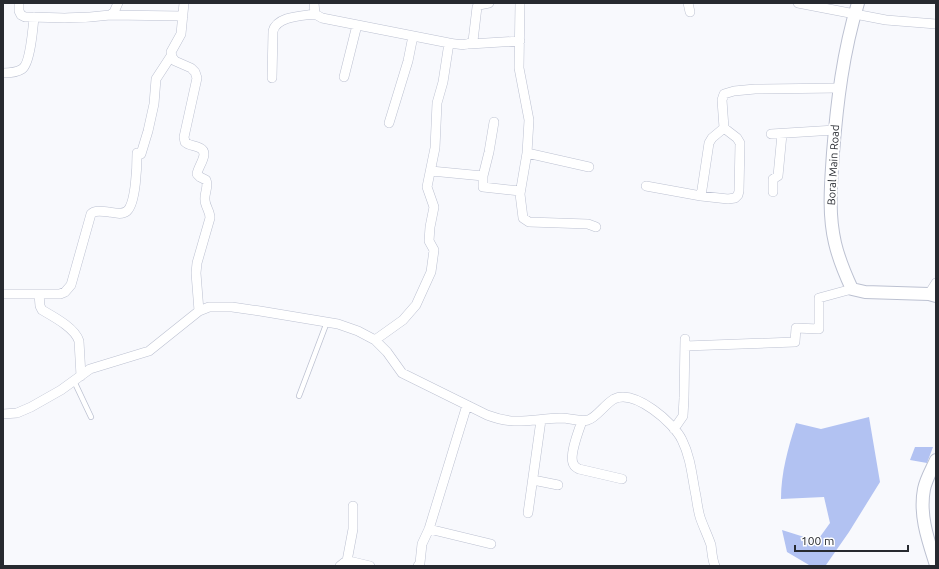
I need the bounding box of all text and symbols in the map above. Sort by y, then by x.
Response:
street label: Boral Main Road [825,124,841,206]
scale bar [795,527,908,553]
text: 100 m [801,534,834,547]

